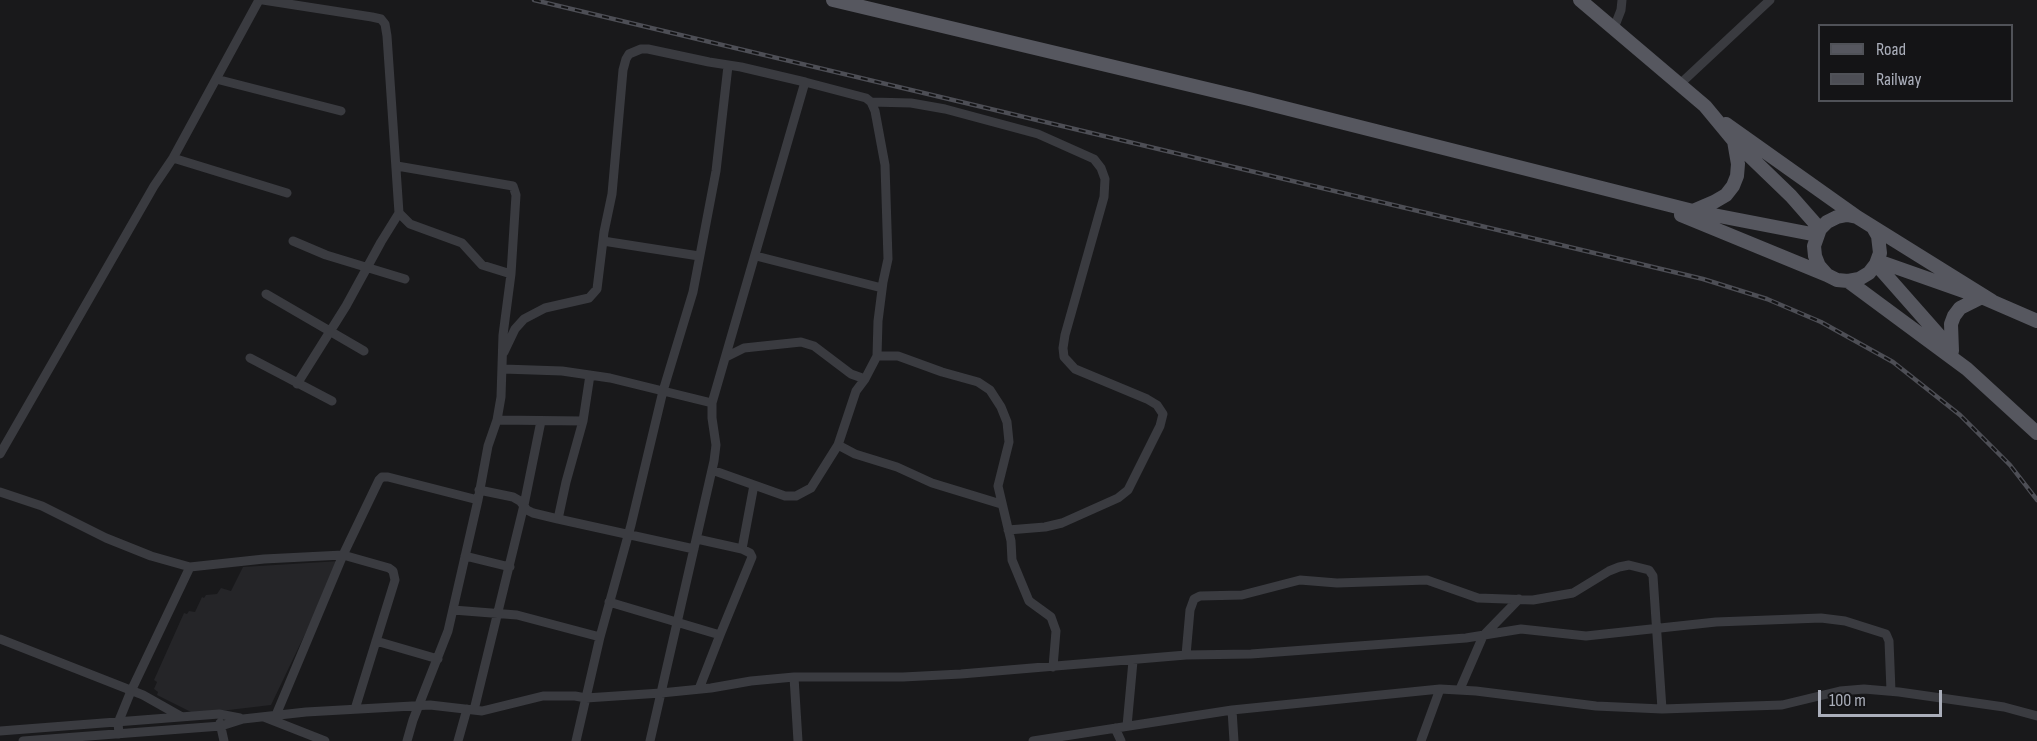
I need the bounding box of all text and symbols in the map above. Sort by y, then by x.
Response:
legend [1818,24,2013,102]
text: Road [1876,39,1906,60]
text: Railway [1876,69,1921,90]
scale bar [1821,678,1946,716]
text: 100 m [1829,690,1866,711]

